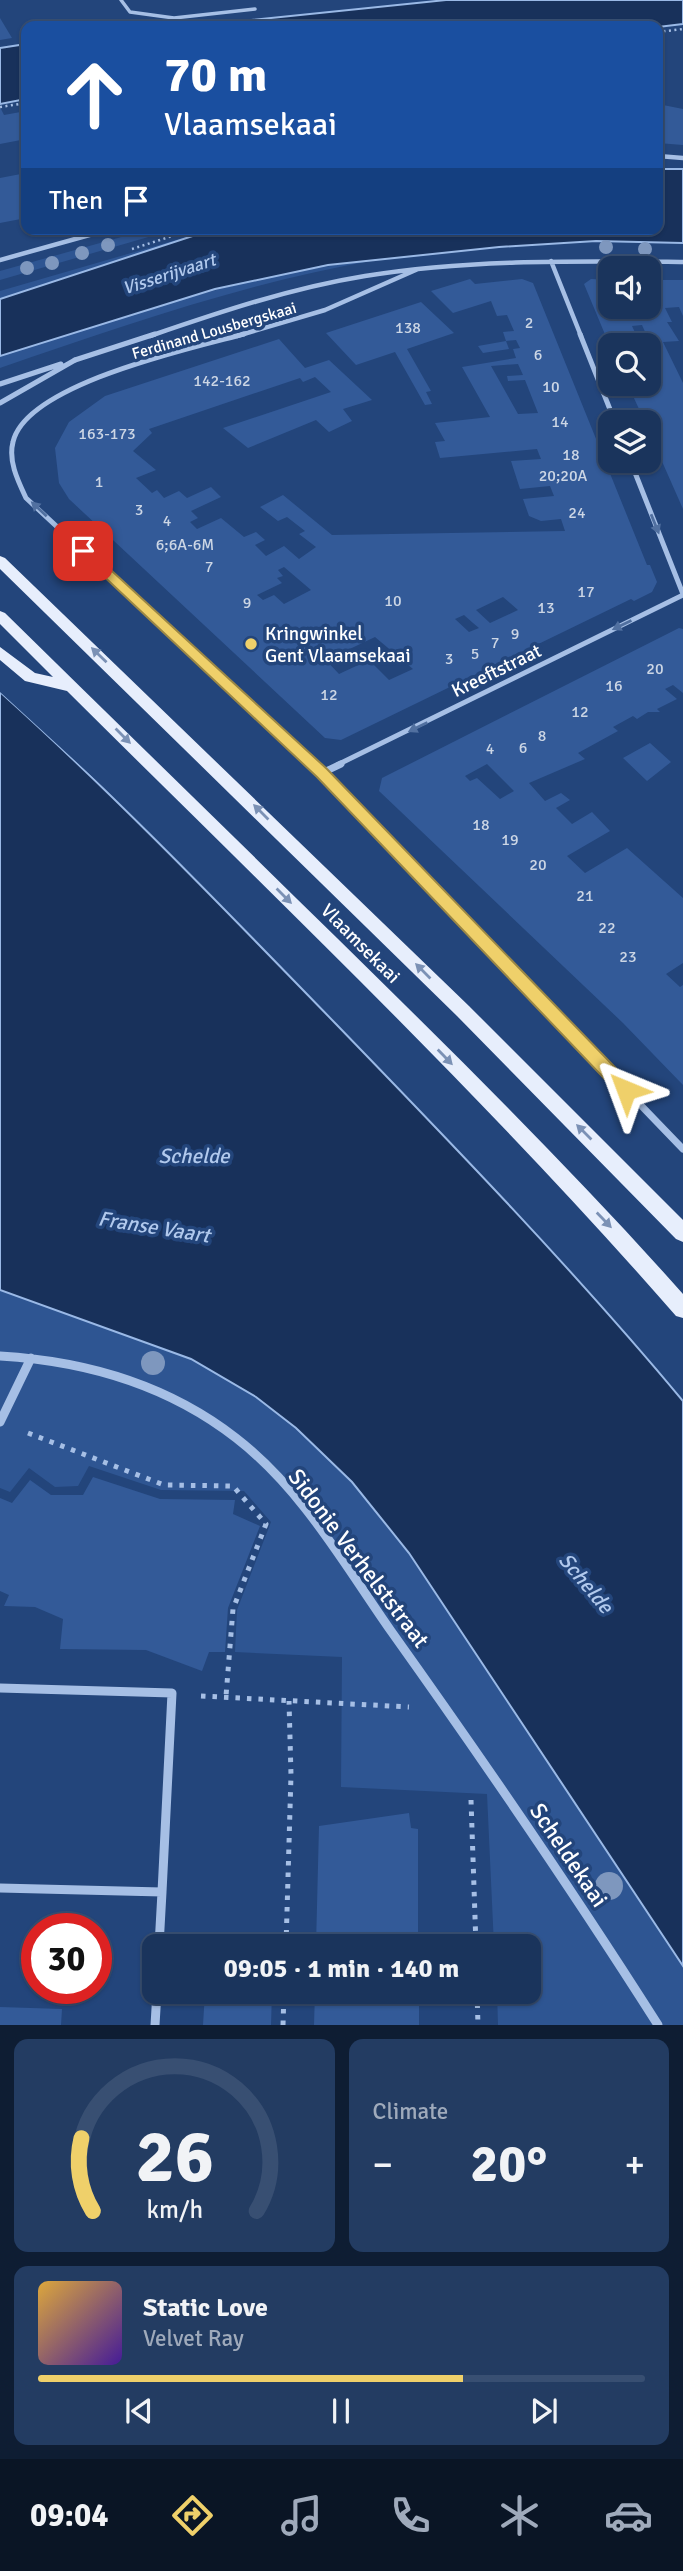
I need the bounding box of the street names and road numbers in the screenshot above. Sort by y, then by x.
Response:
street label: Ferdinand Lousbergskaai [130,298,299,364]
street label: Kreeftstraat [448,639,546,703]
street label: Vlaamsekaai [315,899,405,989]
street label: Sidonie Verhelststraat [282,1463,435,1654]
street label: Scheldekaai [523,1798,614,1913]

